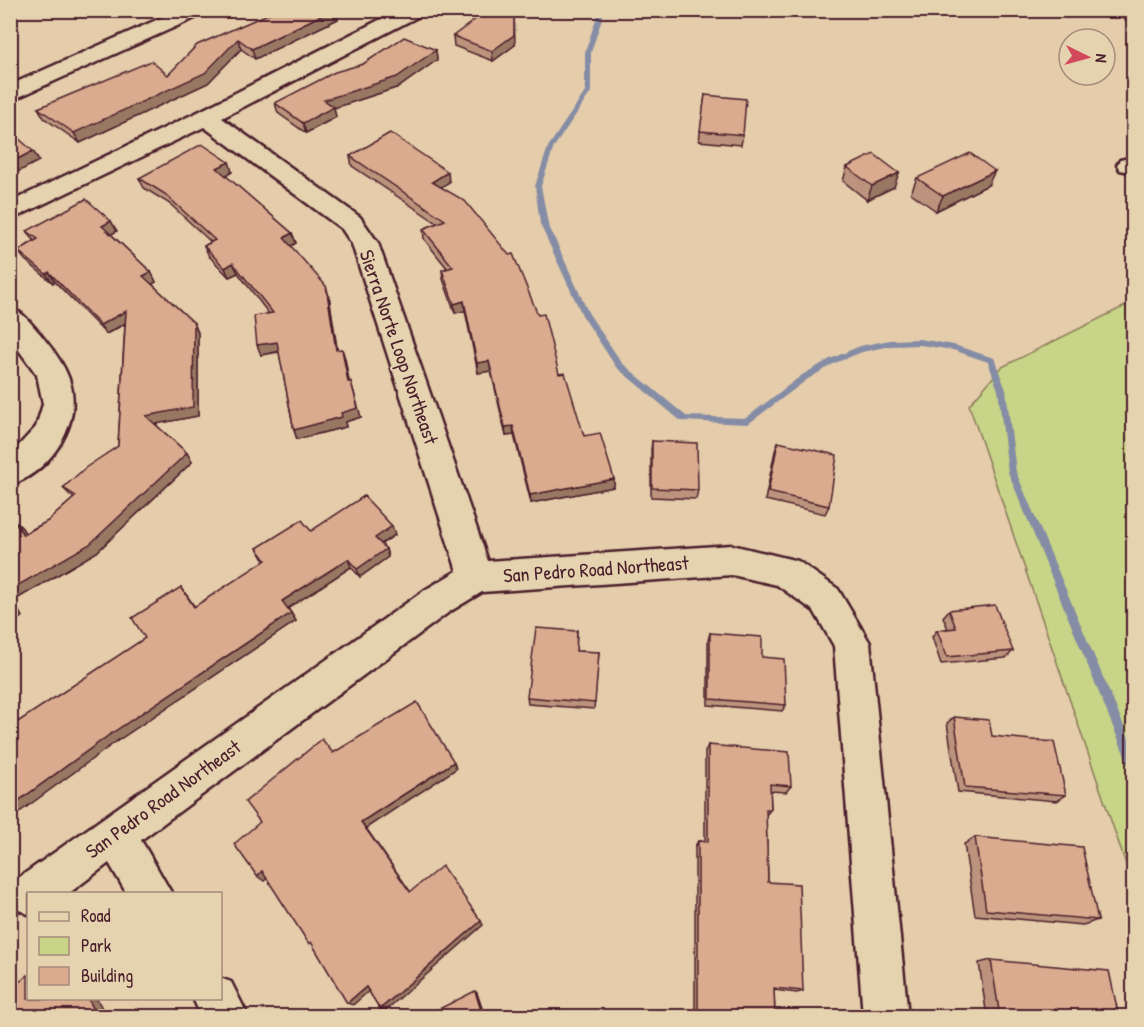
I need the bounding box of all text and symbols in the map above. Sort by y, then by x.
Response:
north arrow [1057,27,1117,87]
text: N [1091,53,1113,64]
street label: Sierra Norte Loop Northeast [353,246,446,449]
street label: San Pedro Road Northeast [502,548,691,588]
street label: San Pedro Road Northeast [80,732,247,864]
legend [27,892,222,1000]
text: Road [81,903,111,928]
text: Park [81,933,112,958]
text: Building [81,963,133,988]

